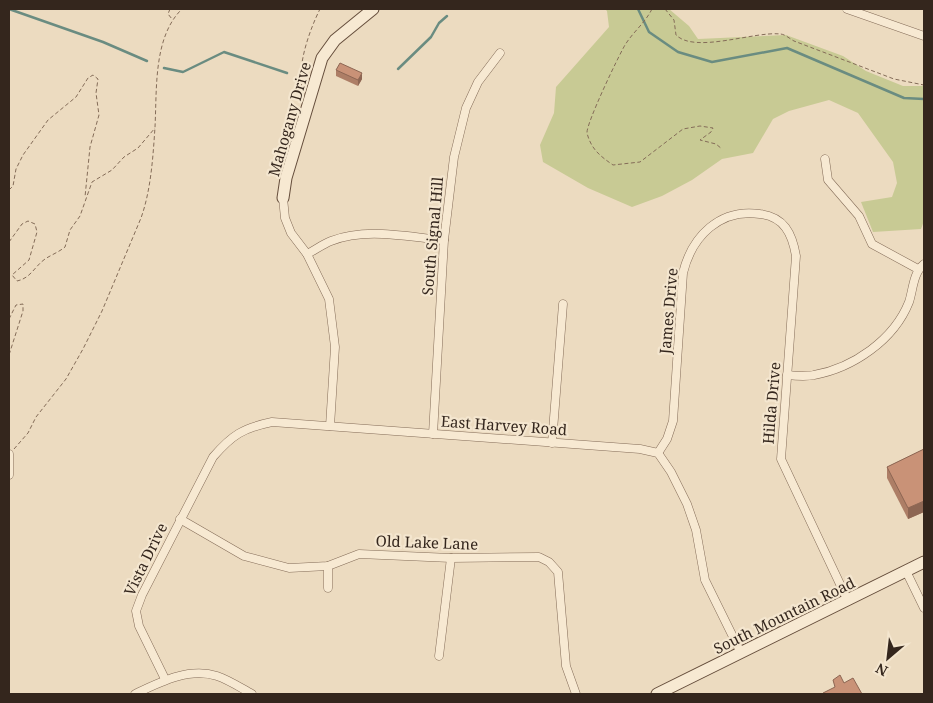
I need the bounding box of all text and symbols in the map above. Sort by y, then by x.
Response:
street label: Mahogany Drive [263,59,315,179]
street label: South Signal Hill [417,176,447,296]
street label: James Drive [654,267,682,356]
street label: Hilda Drive [757,361,785,445]
street label: East Harvey Road [440,411,568,439]
street label: Vista Drive [119,519,171,599]
street label: Old Lake Lane [375,530,479,554]
street label: South Mountain Road [710,572,858,658]
north arrow [863,633,913,683]
text: N [872,659,891,681]

